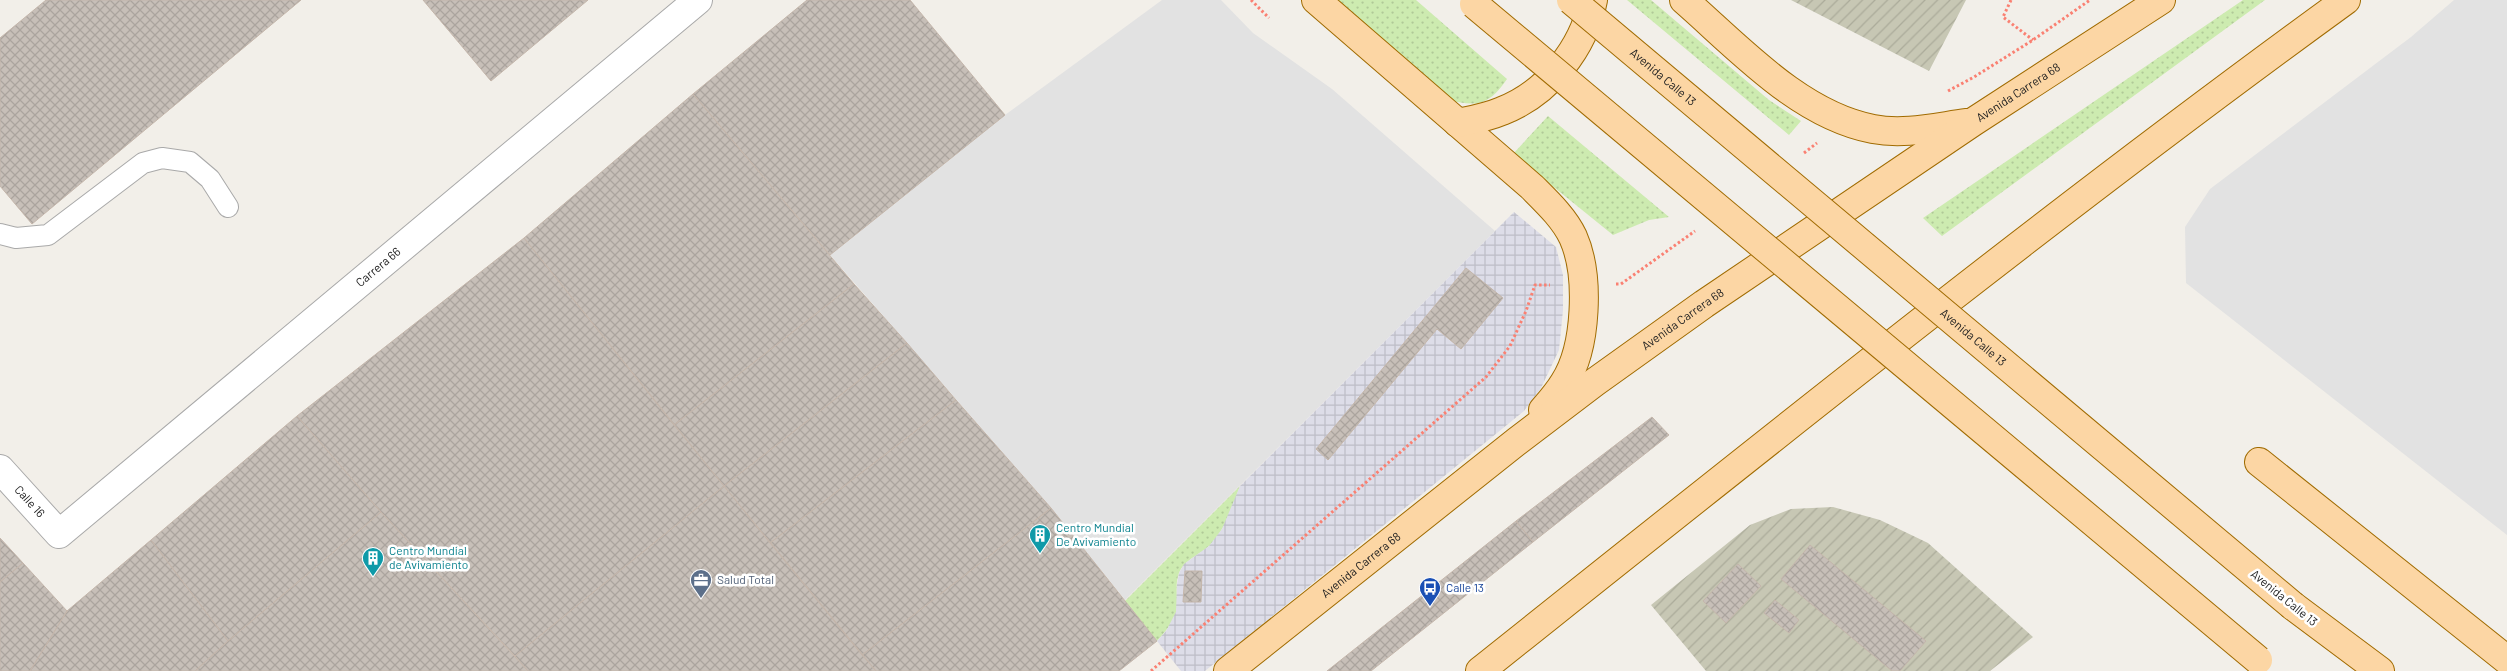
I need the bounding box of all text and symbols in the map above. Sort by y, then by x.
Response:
street label: Avenida Calle 13 [1628,45,1699,108]
street label: Avenida Carrera 68 [1973,59,2062,124]
street label: Carrera 66 [353,244,403,289]
street label: Avenida Carrera 68 [1638,285,1726,352]
street label: Avenida Calle 13 [1938,305,2010,368]
street label: Calle 16 [12,482,48,520]
place label: Centro Mundial De Avivamiento [1056,520,1136,548]
building icon: Centro Mundial De Avivamiento [1028,523,1052,554]
street label: Avenida Carrera 68 [1318,529,1403,600]
place label: Centro Mundial de Avivamiento [389,543,468,571]
building icon: Centro Mundial de Avivamiento [361,546,385,577]
street label: Avenida Calle 13 [2249,566,2321,628]
office icon: Salud Total [689,568,713,599]
place label: Salud Total [717,572,774,586]
bus stop icon: Calle 13 [1418,576,1442,607]
place label: Calle 13 [1446,580,1484,594]

